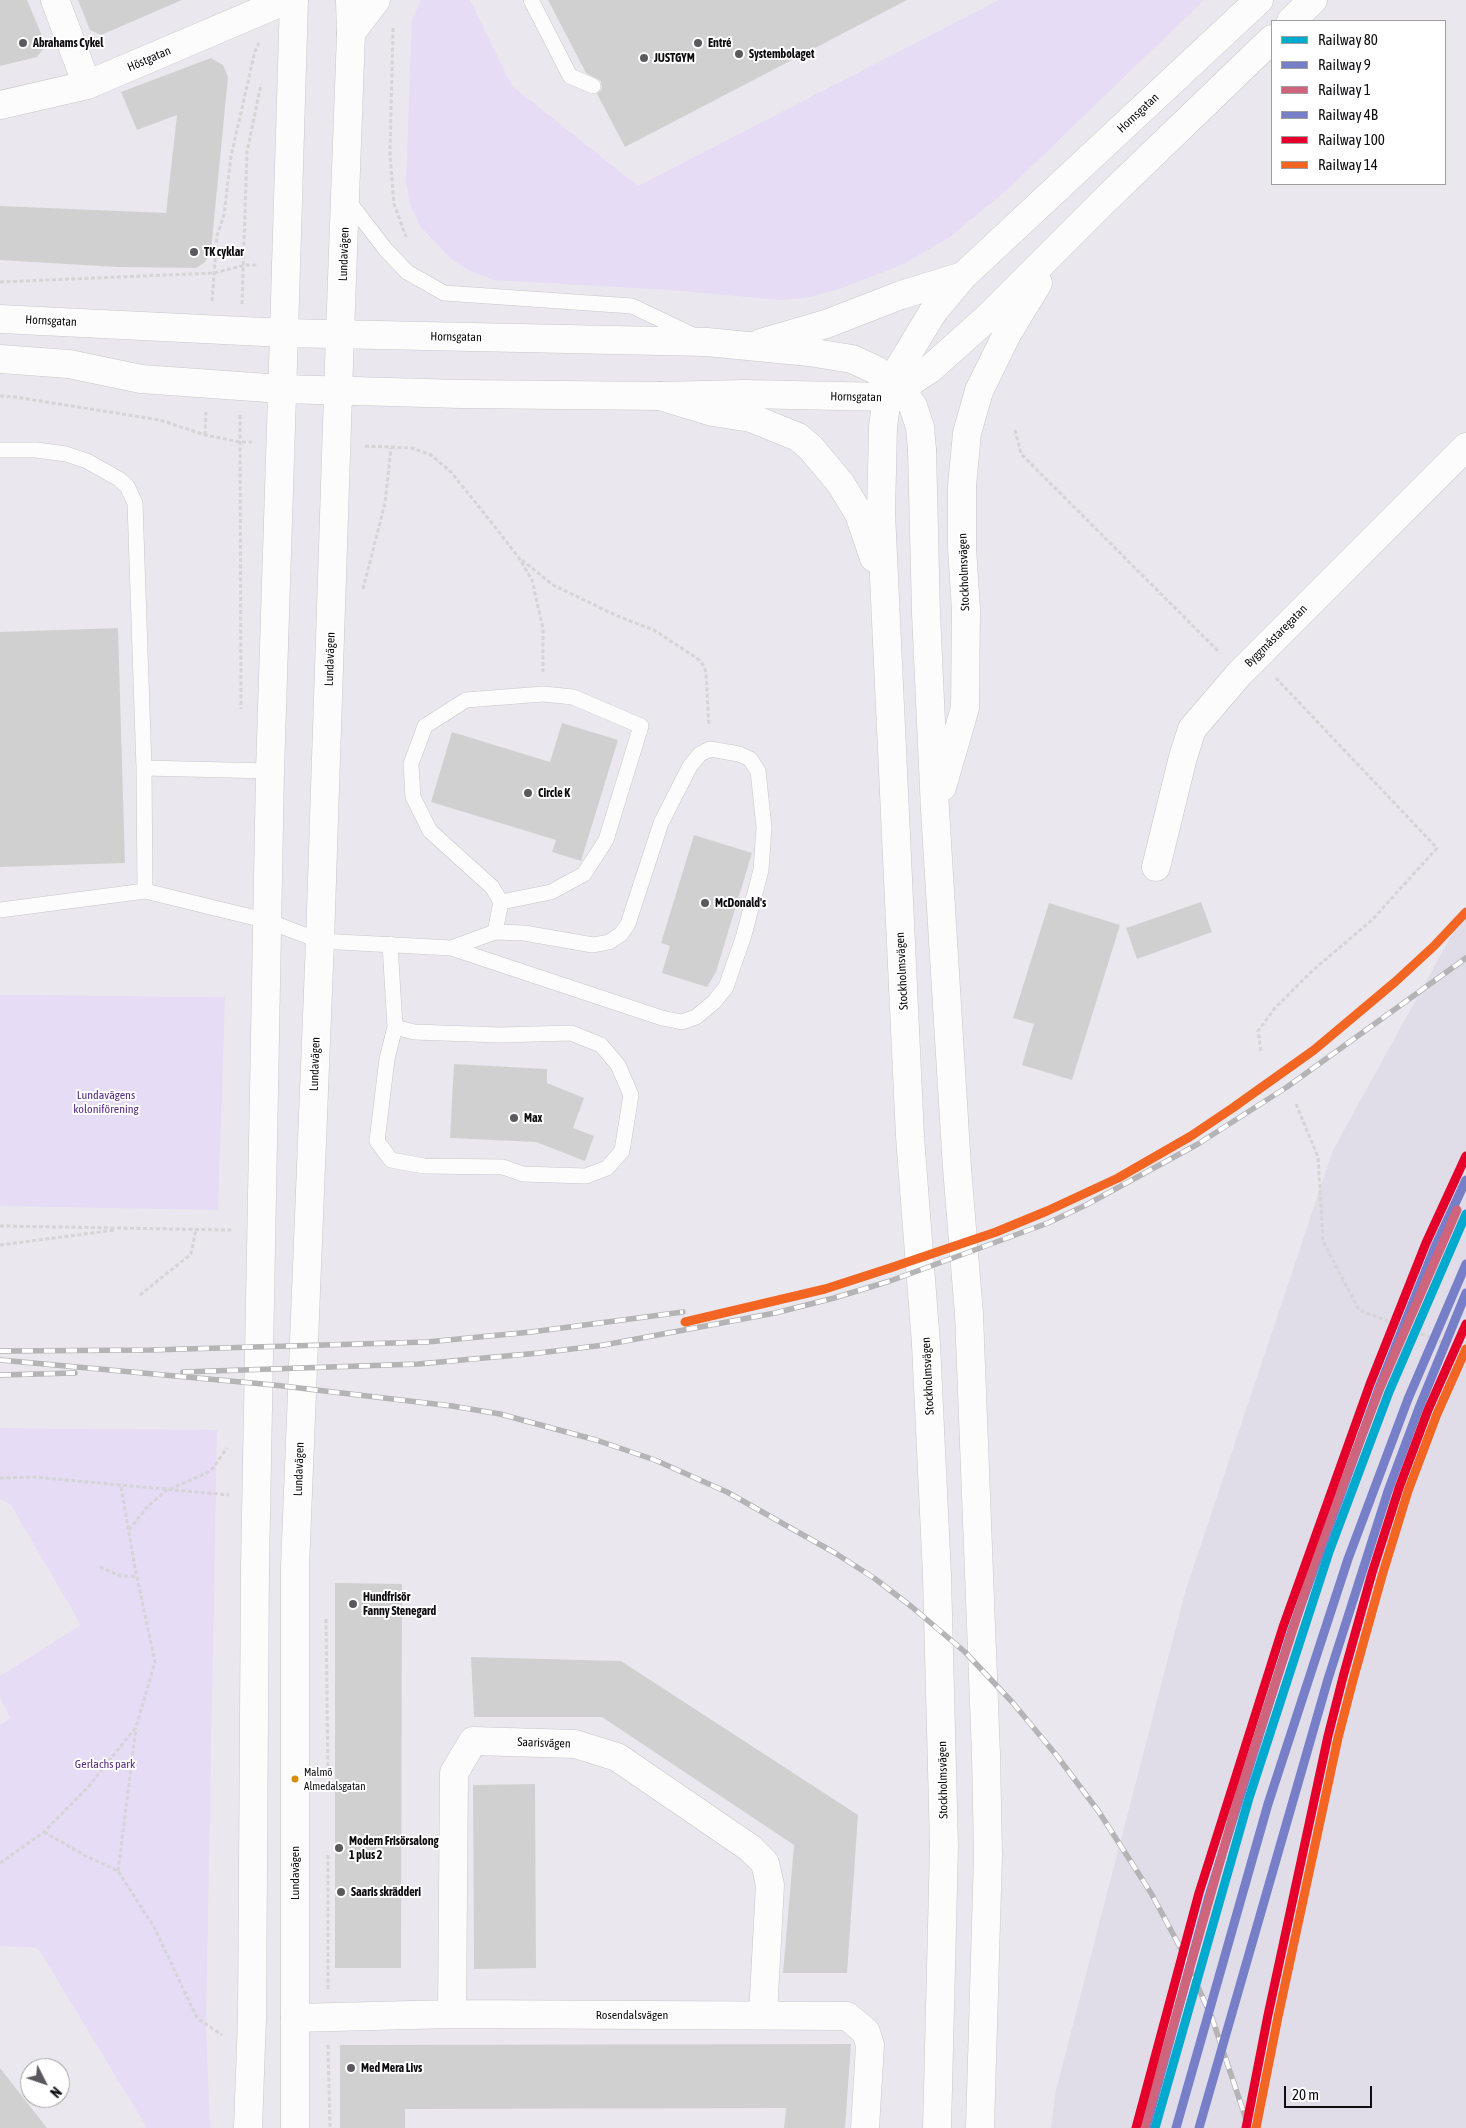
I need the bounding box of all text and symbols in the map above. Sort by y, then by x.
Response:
legend [1271,20,1446,185]
text: Railway 80 [1318,31,1378,48]
place label: Abrahams Cykel [33,36,103,50]
place label: Entré [708,36,731,50]
marker: Abrahams Cykel [17,37,29,49]
marker: Entré [692,37,704,49]
street label: Höstgatan [125,43,173,75]
place label: Systembolaget [749,47,814,61]
marker: Systembolaget [733,48,745,60]
place label: JUSTGYM [654,51,695,65]
marker: JUSTGYM [638,52,650,64]
text: Railway 9 [1318,56,1371,73]
text: Railway 1 [1318,81,1371,98]
street label: Hornsgatan [1114,90,1162,136]
text: Railway 4B [1318,106,1378,123]
text: Railway 100 [1318,131,1385,148]
text: Railway 14 [1318,156,1378,173]
street label: Lundavägen [336,227,352,281]
place label: TK cyklar [204,245,244,259]
marker: TK cyklar [188,246,200,258]
street label: Hornsgatan [25,312,77,330]
street label: Hornsgatan [430,329,482,345]
street label: Hornsgatan [830,389,882,405]
street label: Stockholmsvägen [955,533,973,611]
street label: Byggmästaregatan [1242,602,1310,670]
street label: Lundavägen [322,632,338,686]
place label: Circle K [538,786,570,800]
marker: Circle K [522,787,534,799]
place label: McDonald's [715,896,766,910]
marker: McDonald's [699,897,711,909]
street label: Stockholmsvägen [893,932,911,1010]
street label: Lundavägen [307,1037,323,1091]
park label: Lundavägens koloniförening [73,1088,139,1116]
place label: Max [524,1111,542,1125]
marker: Max [508,1112,520,1124]
street label: Stockholmsvägen [919,1337,937,1415]
street label: Lundavägen [291,1442,307,1496]
place label: Hundfrisör Fanny Stenegard [363,1590,436,1618]
marker: Hundfrisör Fanny Stenegard [347,1598,359,1610]
street label: Saarisvägen [517,1735,571,1751]
street label: Stockholmsvägen [935,1741,951,1819]
park label: Gerlachs park [75,1757,135,1771]
place label: Malmö Almedalsgatan [304,1766,366,1792]
marker: Malmö Almedalsgatan [290,1774,300,1784]
place label: Modern Frisörsalong 1 plus 2 [349,1834,439,1862]
marker: Modern Frisörsalong 1 plus 2 [333,1842,345,1854]
street label: Lundavägen [288,1846,302,1900]
place label: Saaris skrädderi [351,1885,421,1899]
marker: Saaris skrädderi [335,1886,347,1898]
street label: Rosendalsvägen [596,2008,668,2022]
north arrow [20,2058,70,2108]
place label: Med Mera Livs [361,2061,422,2075]
marker: Med Mera Livs [345,2062,357,2074]
scale bar [1286,2076,1374,2108]
text: N [47,2084,64,2101]
text: 20 m [1292,2086,1319,2103]

